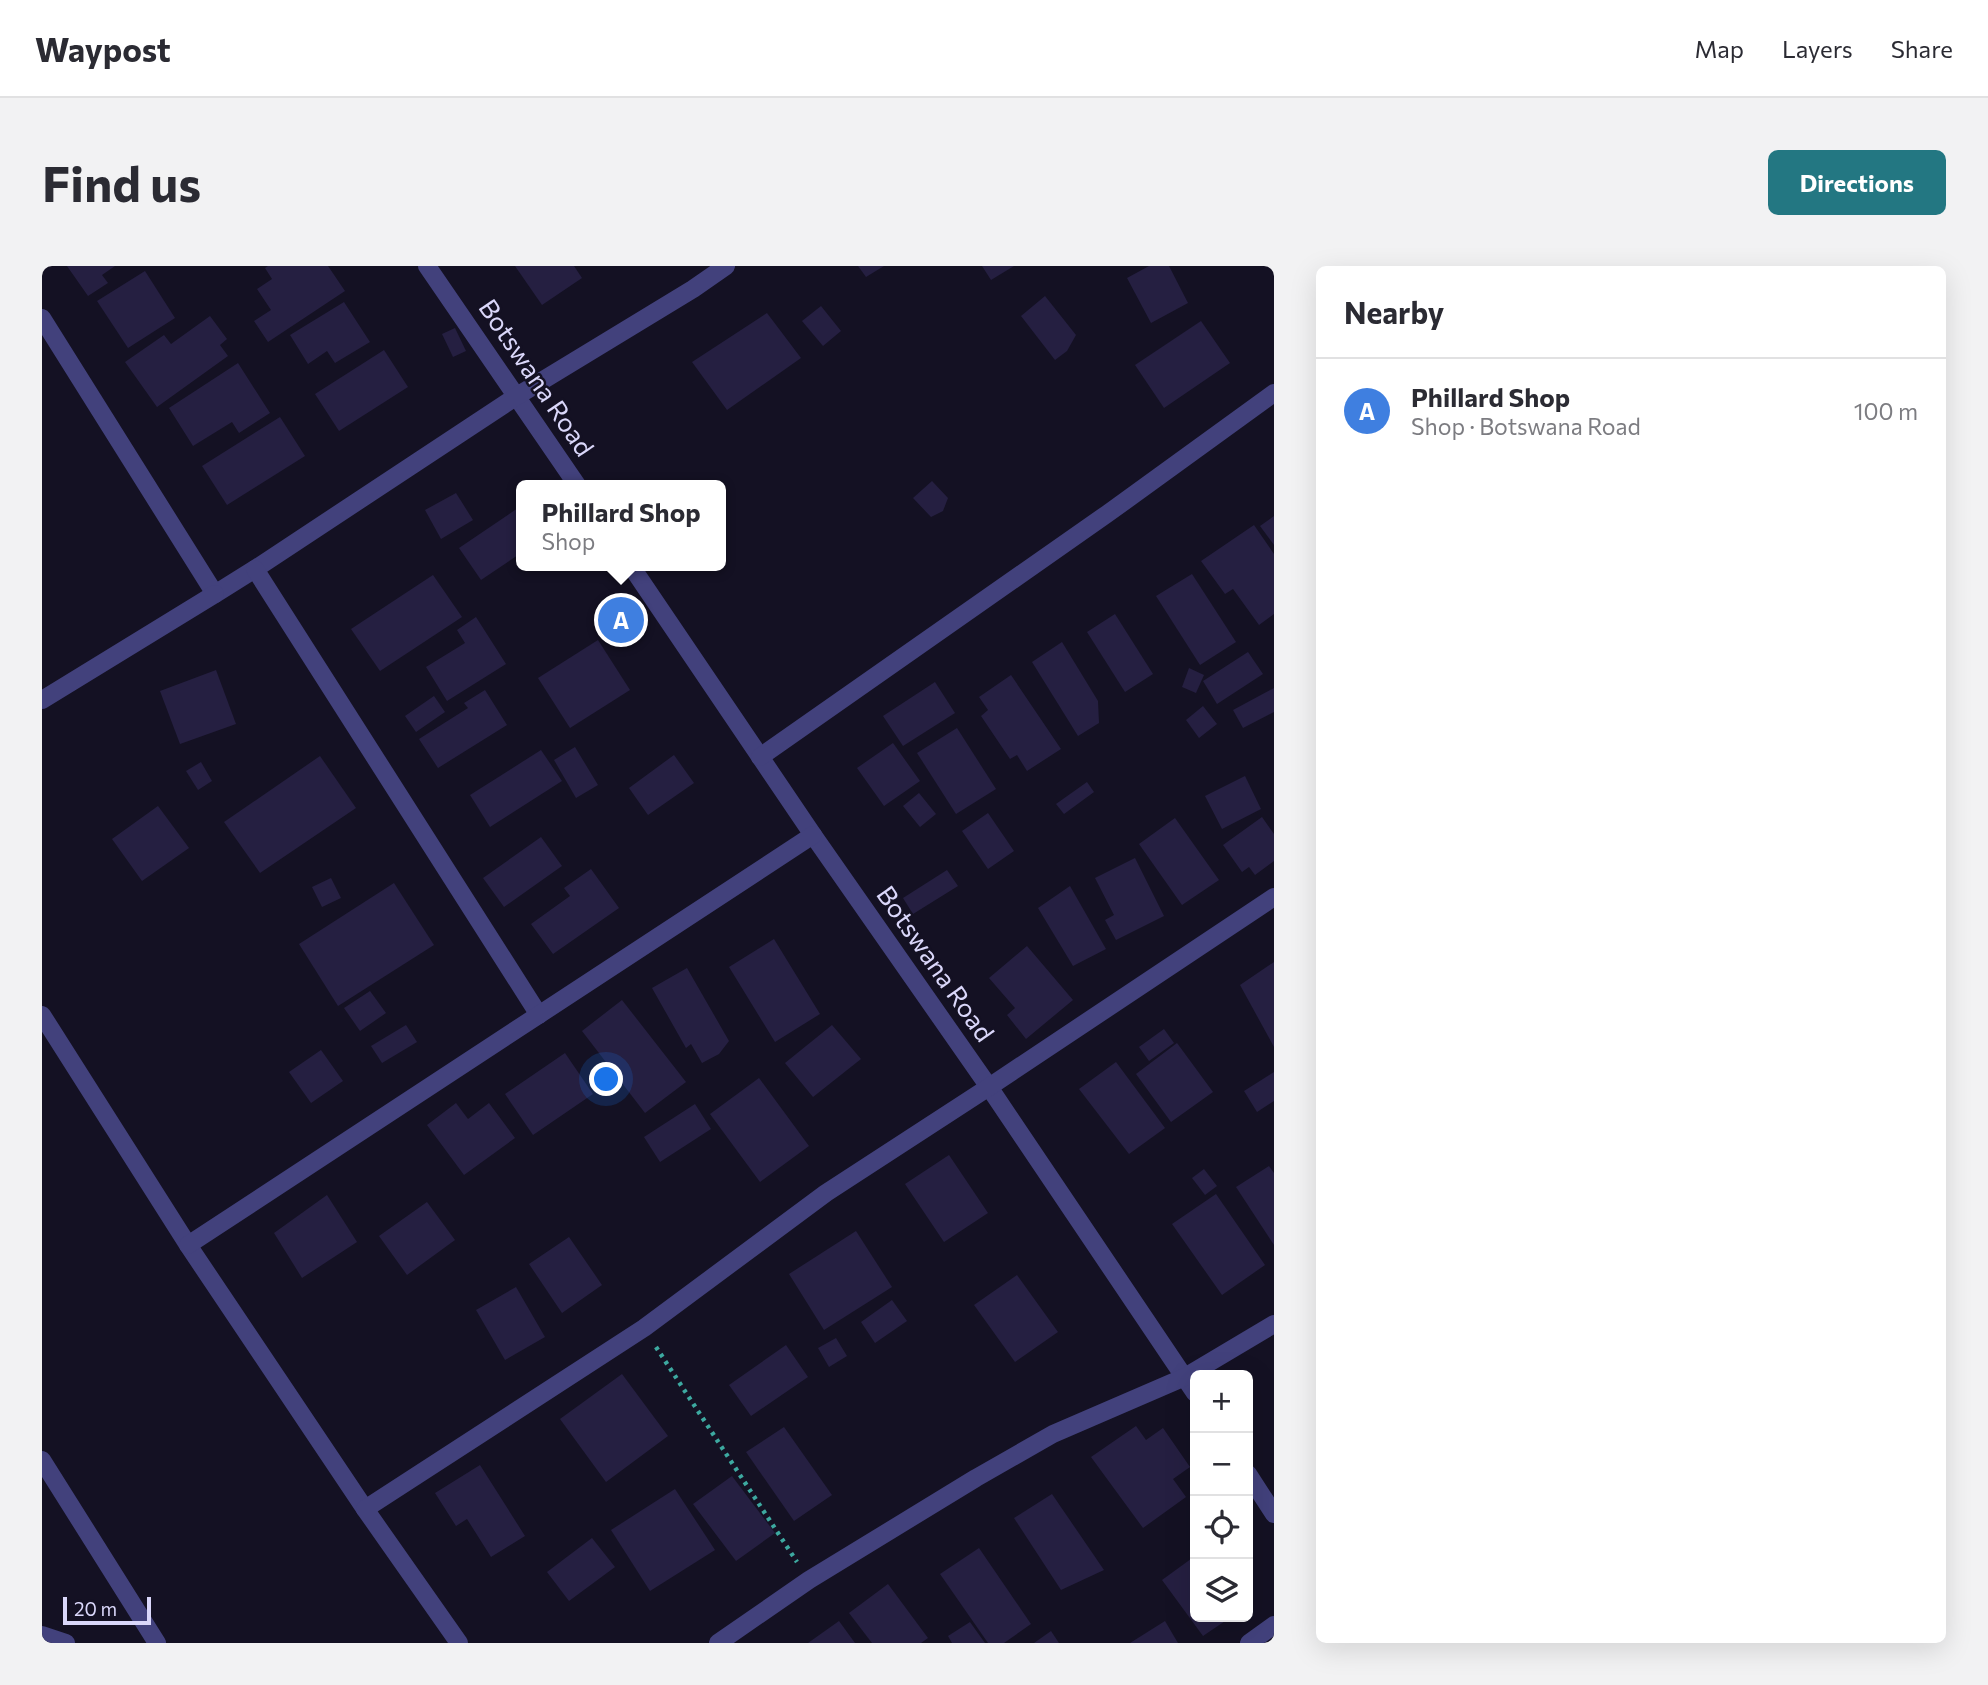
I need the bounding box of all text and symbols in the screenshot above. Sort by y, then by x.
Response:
text: Waypost [35,28,171,69]
text: Map [1695,34,1744,63]
text: Layers [1782,34,1853,63]
text: Share [1891,34,1953,63]
button: Directions [1768,150,1946,215]
text: Find us [42,152,201,212]
street label: Botswana Road [473,293,601,462]
text: Nearby [1344,293,1444,330]
text: Phillard Shop [1411,381,1570,412]
text: A [1359,397,1375,425]
text: 100 m [1854,397,1918,425]
text: Shop · Botswana Road [1411,412,1641,440]
popup [516,480,726,571]
text: Phillard Shop [541,496,701,527]
text: Shop [541,527,595,555]
pin: A [598,594,644,646]
street label: Botswana Road [871,879,1001,1047]
your location [589,1062,623,1096]
map controls [1190,1370,1253,1622]
button: + [1190,1370,1253,1433]
button: − [1190,1433,1253,1496]
button: locate [1190,1496,1253,1559]
button: layers [1190,1559,1253,1622]
scale bar [63,1594,150,1626]
text: 20 m [74,1597,117,1620]

